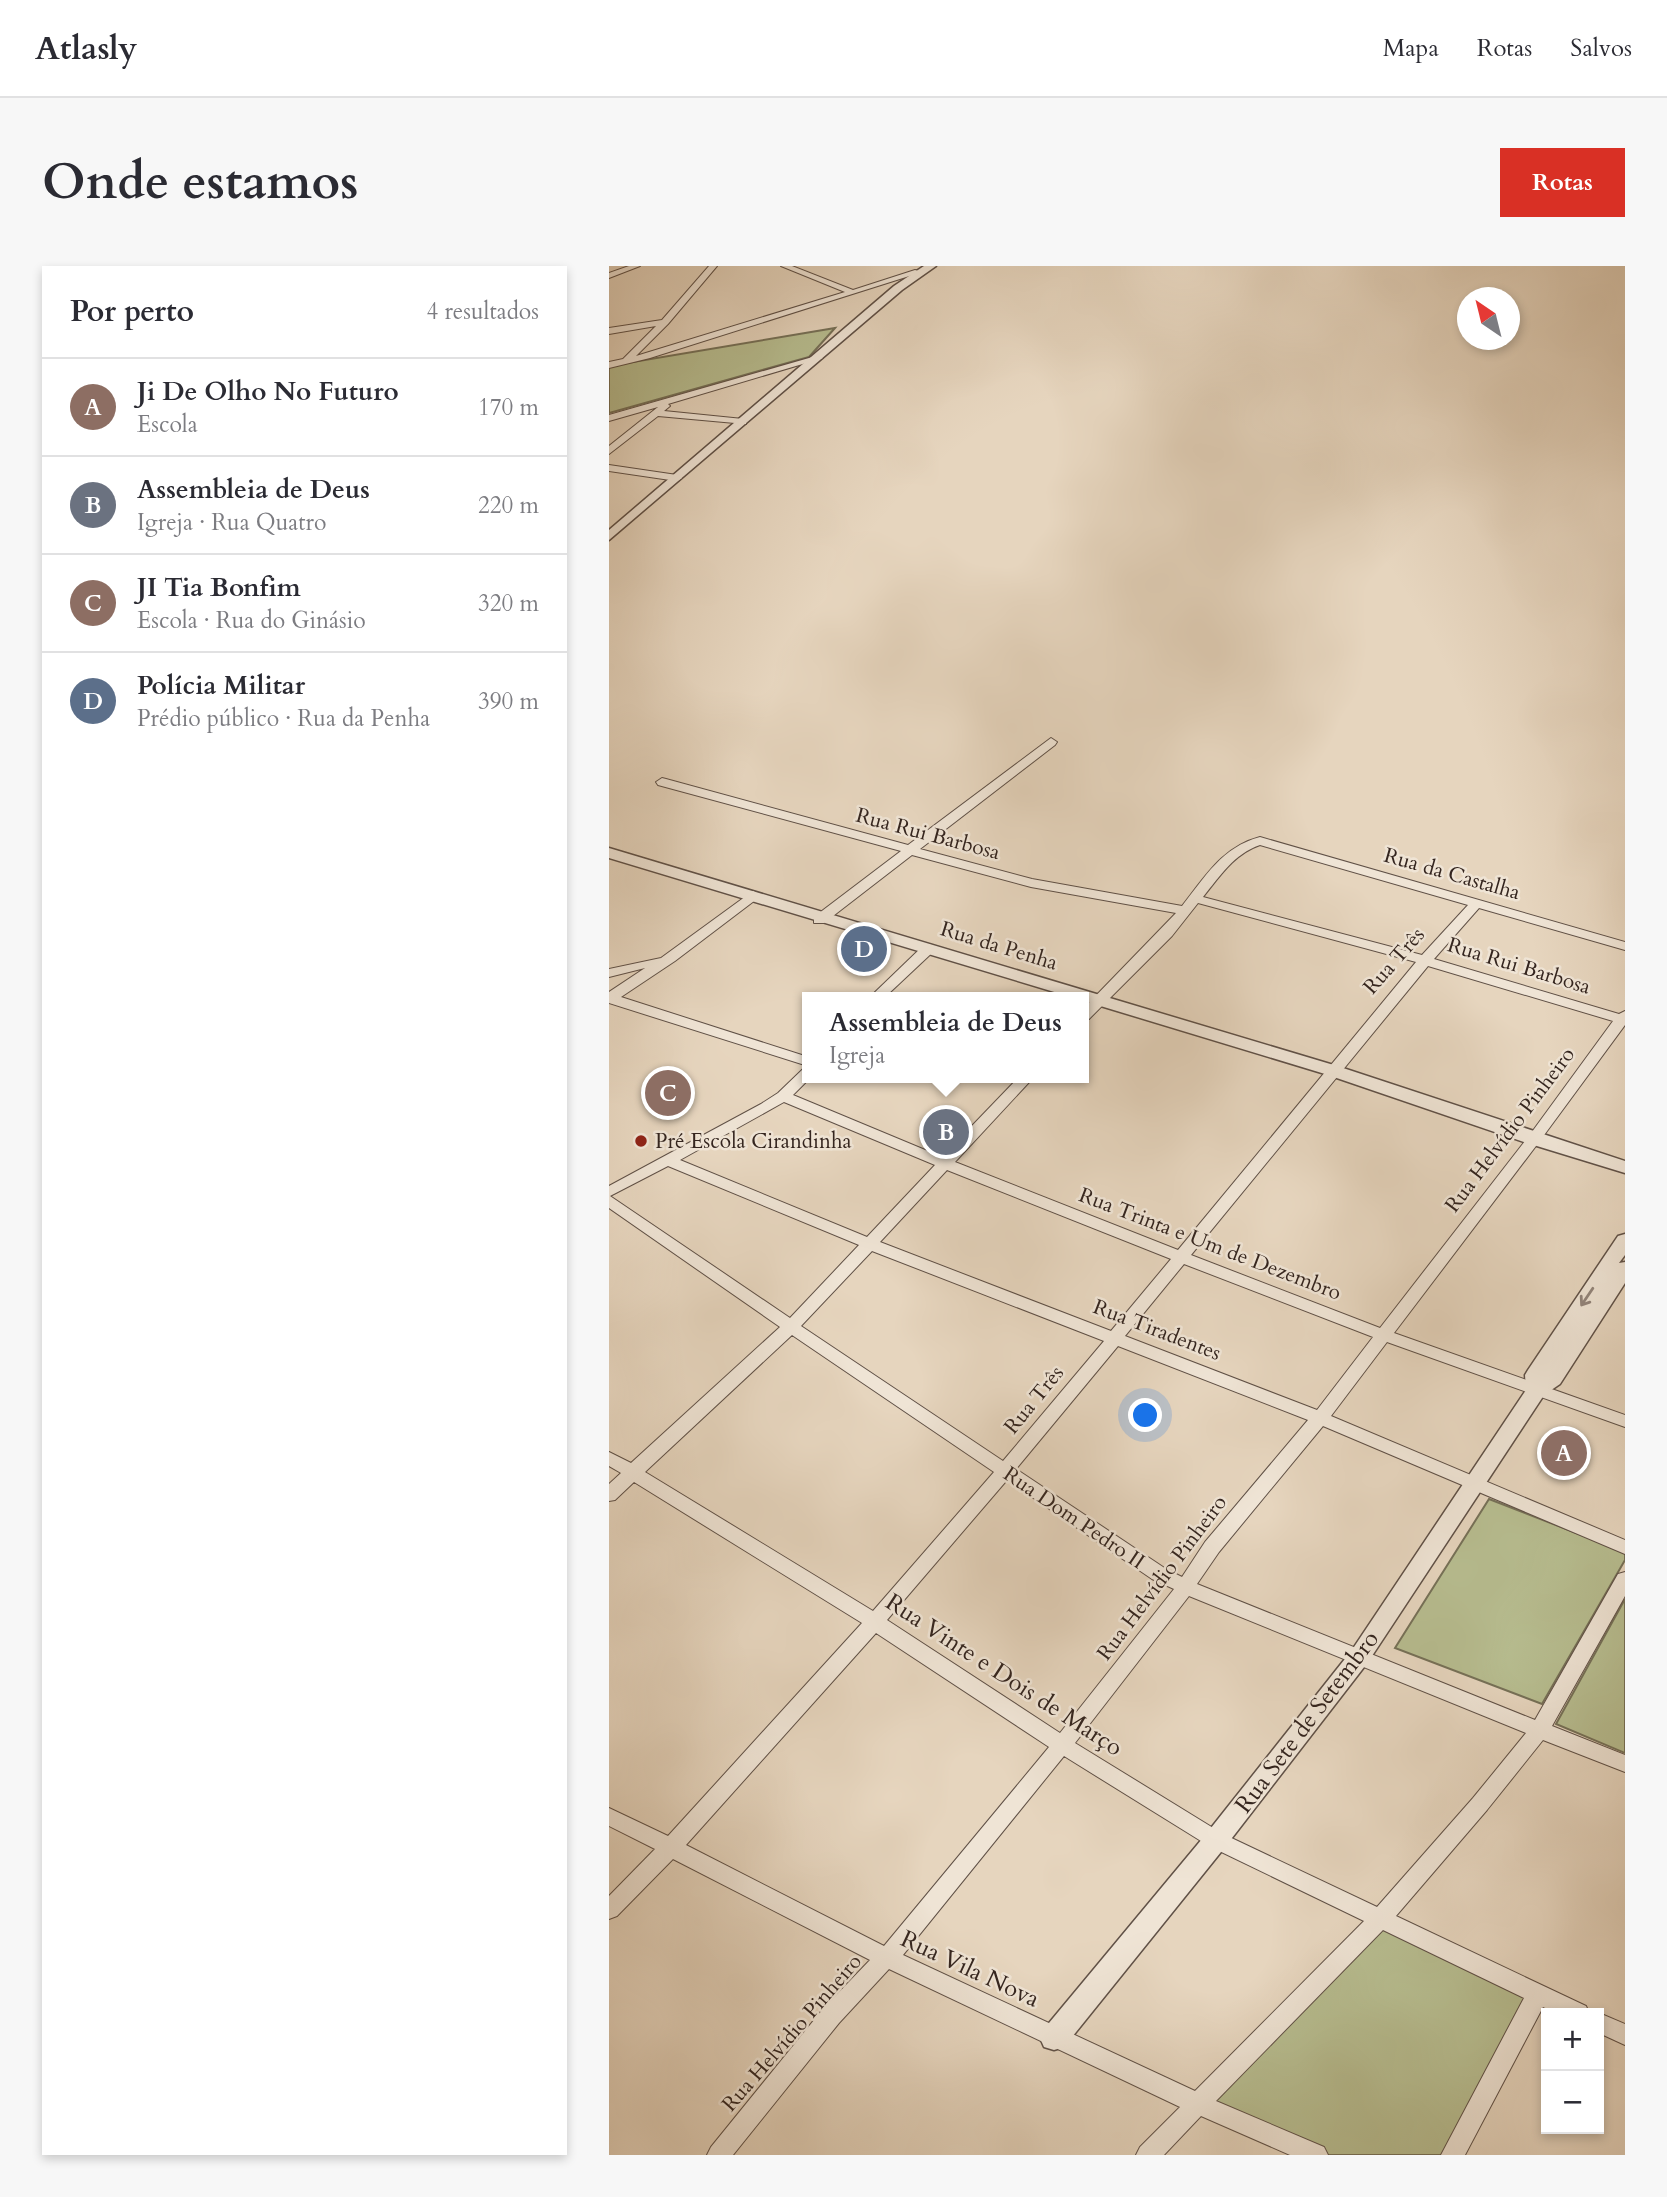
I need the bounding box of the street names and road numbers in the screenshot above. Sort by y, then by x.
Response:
street label: Rua Rui Barbosa [853,801,1003,867]
street label: Rua da Castalha [1380,841,1524,907]
street label: Rua da Penha [937,914,1061,978]
street label: Rua Três [1357,921,1431,1001]
street label: Rua Rui Barbosa [1444,930,1594,1002]
street label: Rua Helvídio Pinheiro [1438,1041,1582,1219]
street label: Rua Trinta e Um de Dezembro [1075,1181,1345,1307]
street label: Rua Tiradentes [1089,1292,1225,1368]
street label: Rua Três [997,1360,1071,1440]
street label: Rua Dom Pedro II [998,1460,1150,1576]
street label: Rua Helvídio Pinheiro [1090,1489,1234,1667]
street label: Rua Vinte e Dois de Março [879,1586,1129,1764]
street label: Rua Sete de Setembro [1227,1624,1387,1820]
street label: Rua Vila Nova [895,1922,1045,2016]
street label: Rua Helvídio Pinheiro [715,1948,869,2118]

